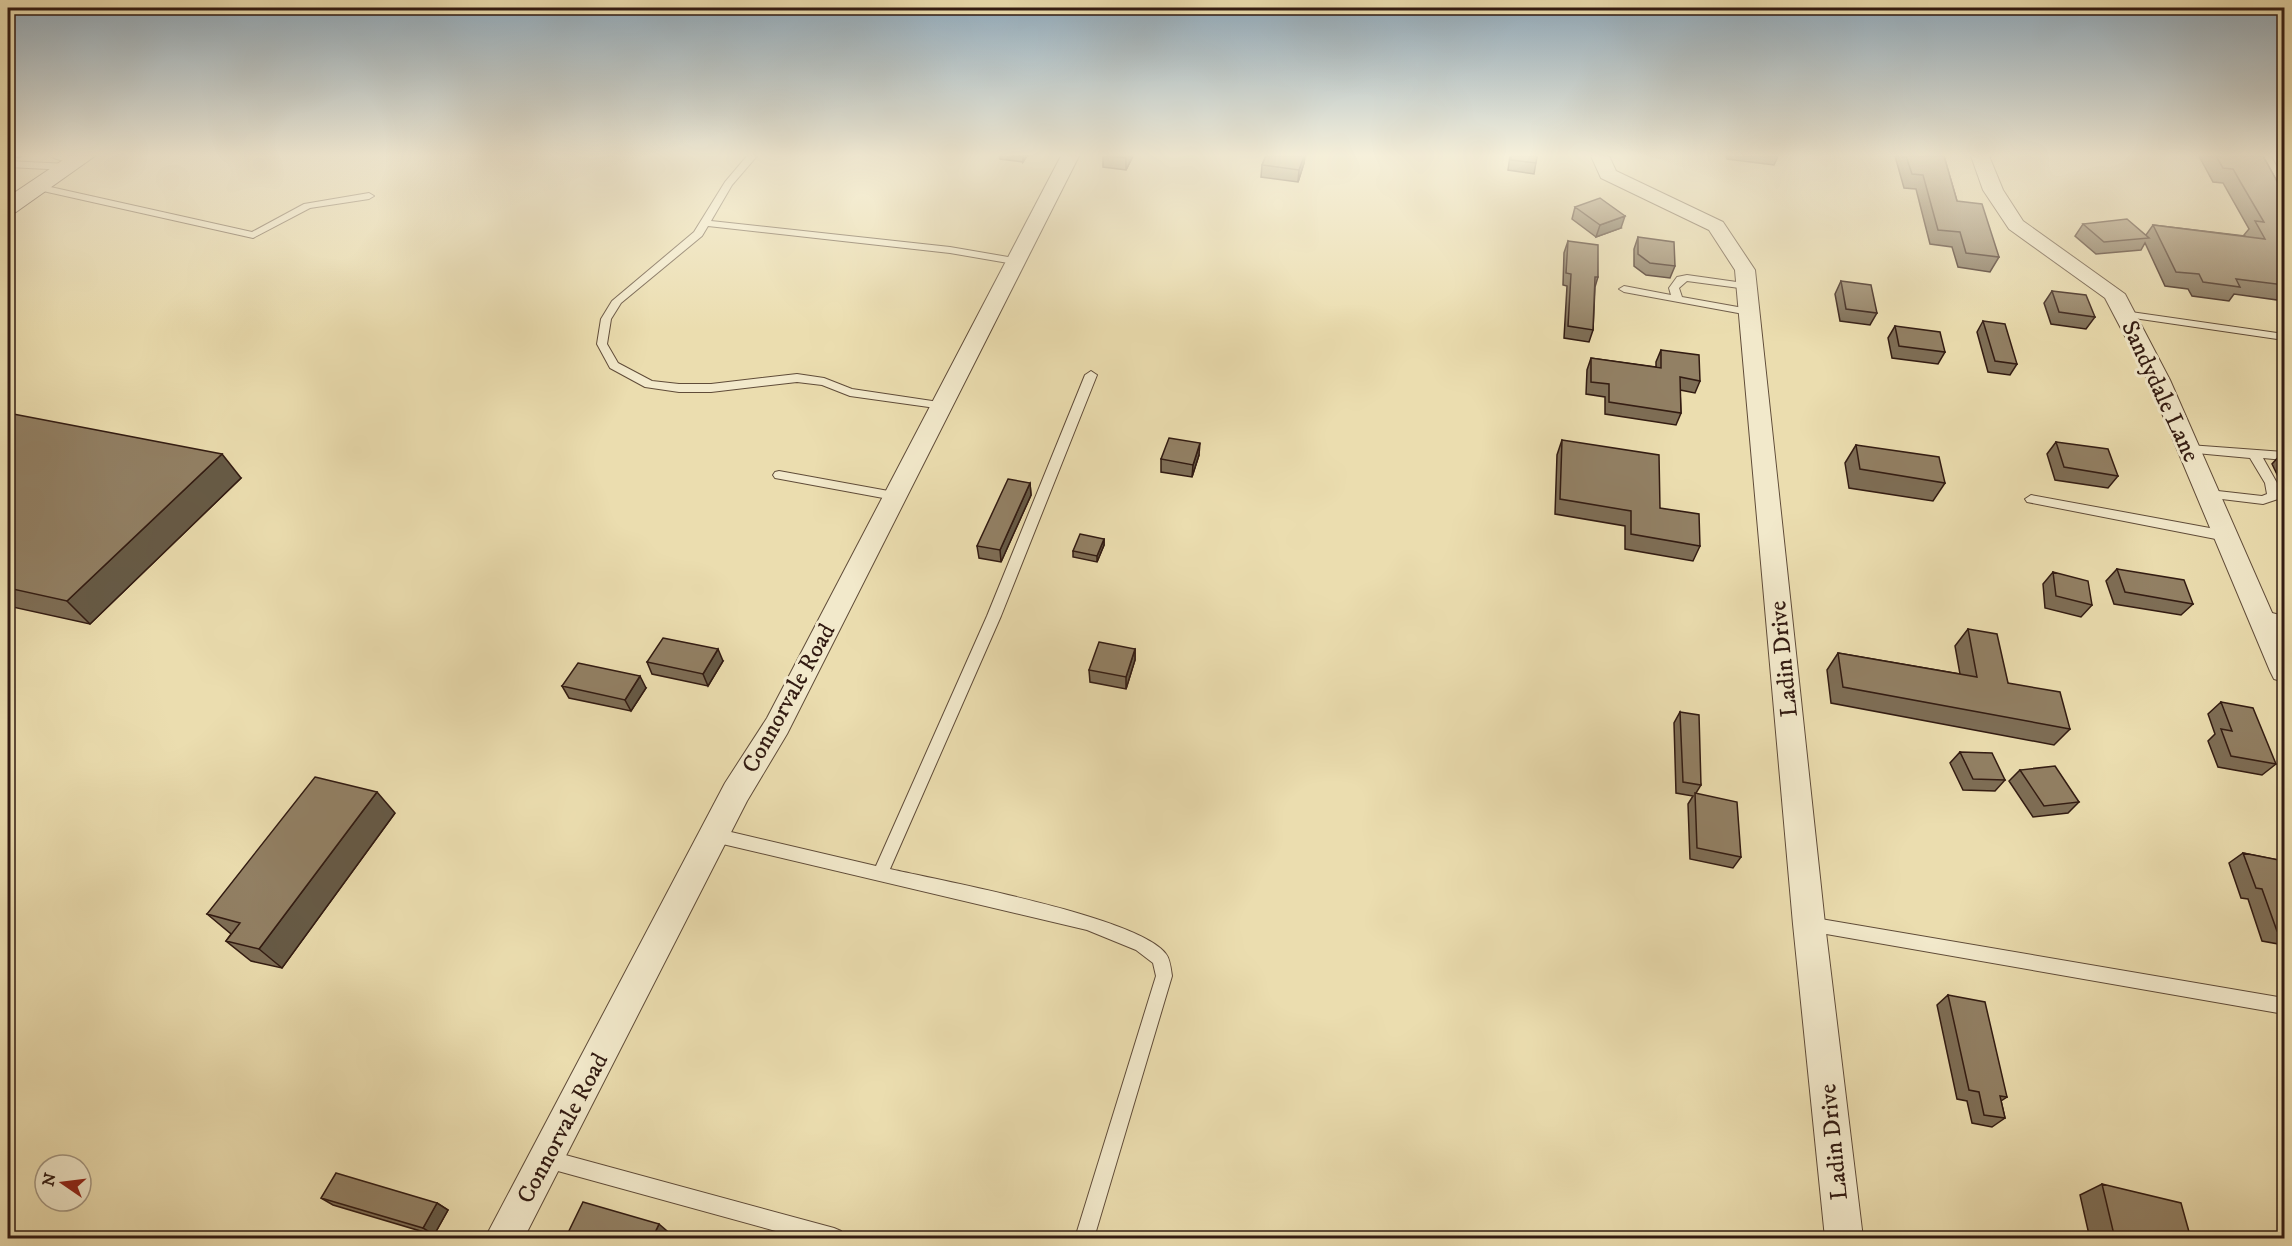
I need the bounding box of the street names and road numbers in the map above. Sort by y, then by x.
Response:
street label: Sandydale Lane [2114,316,2206,467]
street label: Ladin Drive [1763,599,1805,719]
street label: Connorvale Road [735,619,842,778]
street label: Connorvale Road [511,1048,615,1209]
street label: Ladin Drive [1813,1082,1855,1202]

